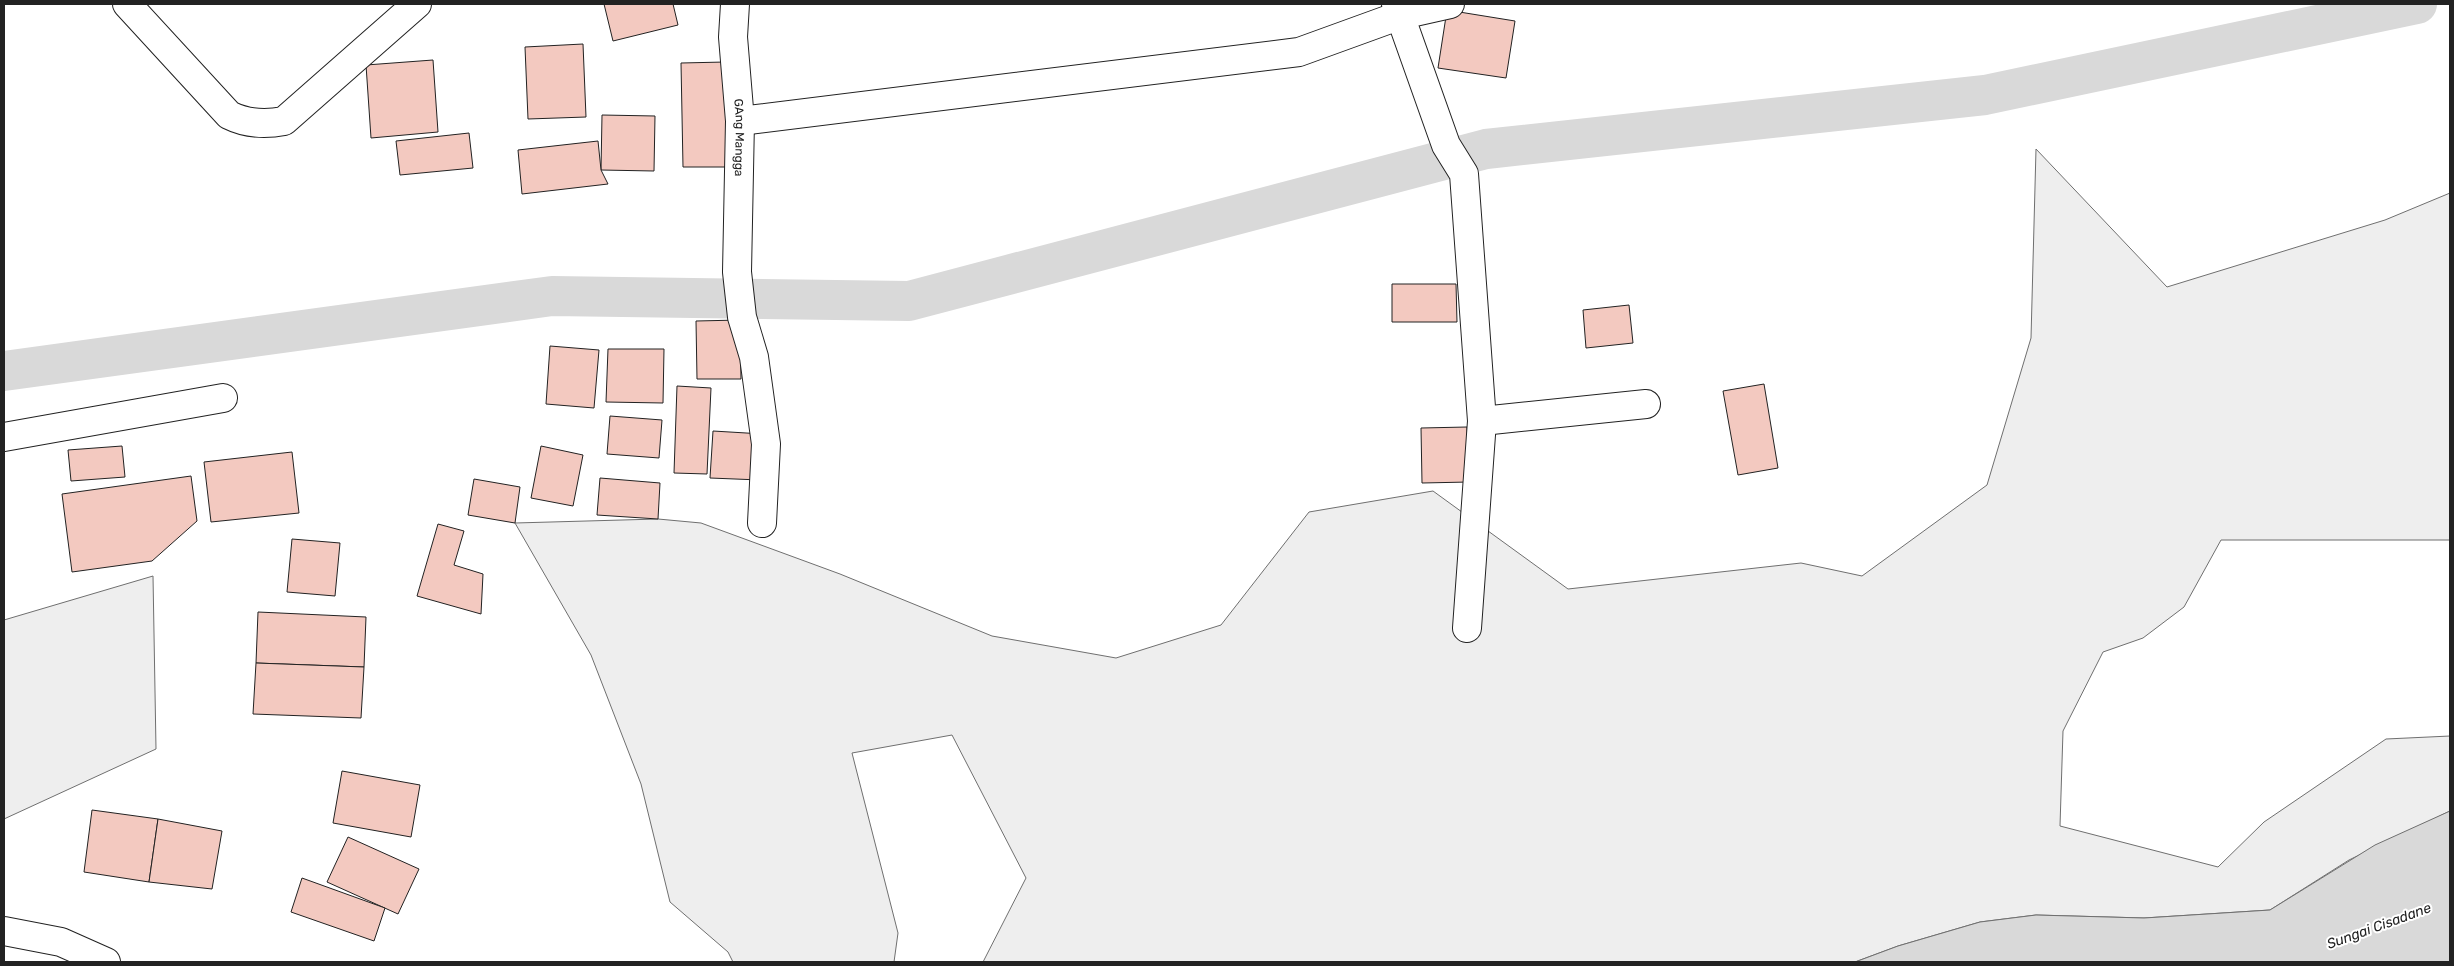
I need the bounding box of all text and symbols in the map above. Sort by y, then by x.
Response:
street label: GAng Mangga [731,98,747,177]
water label: Sungai Cisadane [2324,899,2434,953]

